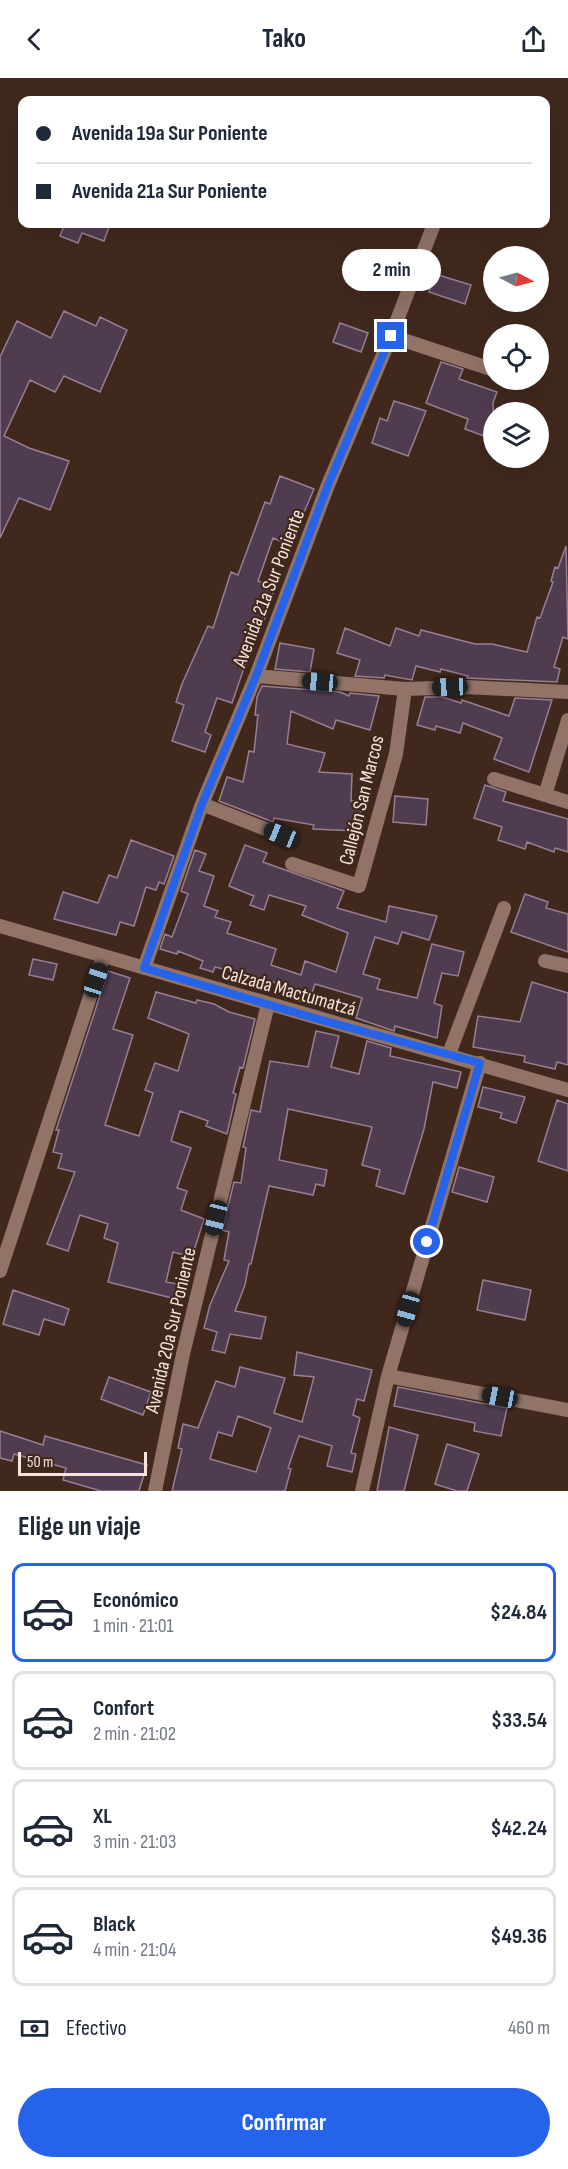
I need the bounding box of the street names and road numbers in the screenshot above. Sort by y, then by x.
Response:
street label: Avenida 21a Sur Poniente [227,506,310,672]
street label: Callejón San Marcos [334,733,390,867]
street label: Calzada Mactumatzá [219,960,359,1022]
street label: Avenida 20a Sur Poniente [140,1245,202,1416]

